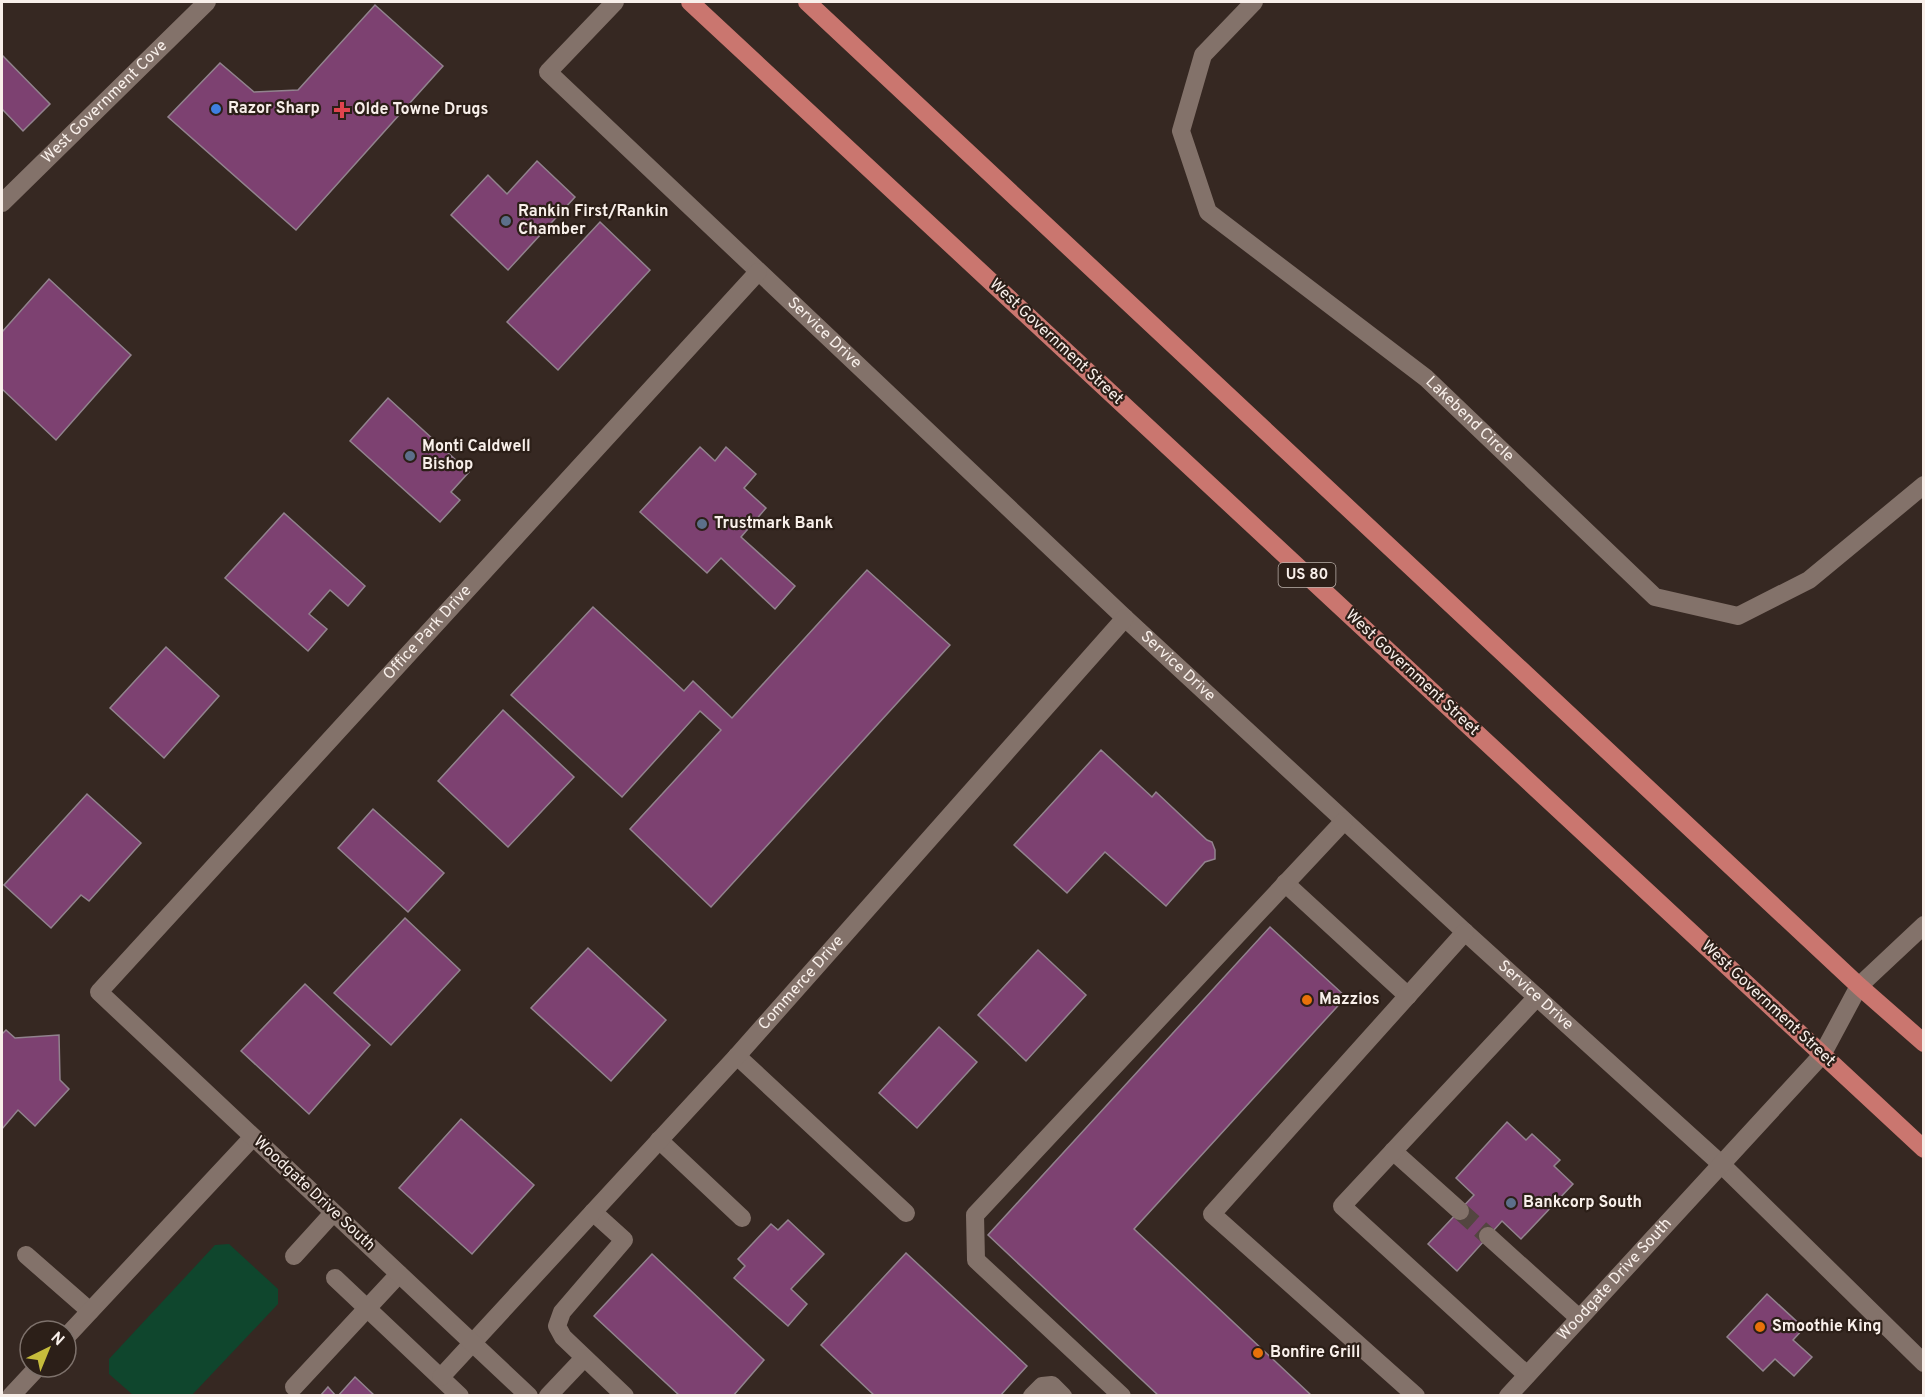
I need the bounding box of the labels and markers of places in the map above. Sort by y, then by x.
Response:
place label: Razor Sharp [228,99,320,119]
place label: Olde Towne Drugs [354,100,489,120]
marker: Razor Sharp [209,102,223,116]
marker: Olde Towne Drugs [335,103,349,117]
place label: Rankin First/Rankin Chamber [518,202,669,240]
marker: Rankin First/Rankin Chamber [499,214,513,228]
place label: Monti Caldwell Bishop [422,437,531,475]
marker: Monti Caldwell Bishop [403,449,417,463]
place label: Trustmark Bank [714,514,833,534]
marker: Trustmark Bank [695,517,709,531]
place label: Mazzios [1319,990,1380,1010]
marker: Mazzios [1300,993,1314,1007]
place label: Bankcorp South [1523,1193,1642,1213]
marker: Bankcorp South [1504,1196,1518,1210]
place label: Smoothie King [1772,1317,1882,1337]
marker: Smoothie King [1753,1320,1767,1334]
place label: Bonfire Grill [1270,1343,1360,1363]
marker: Bonfire Grill [1251,1346,1265,1360]

